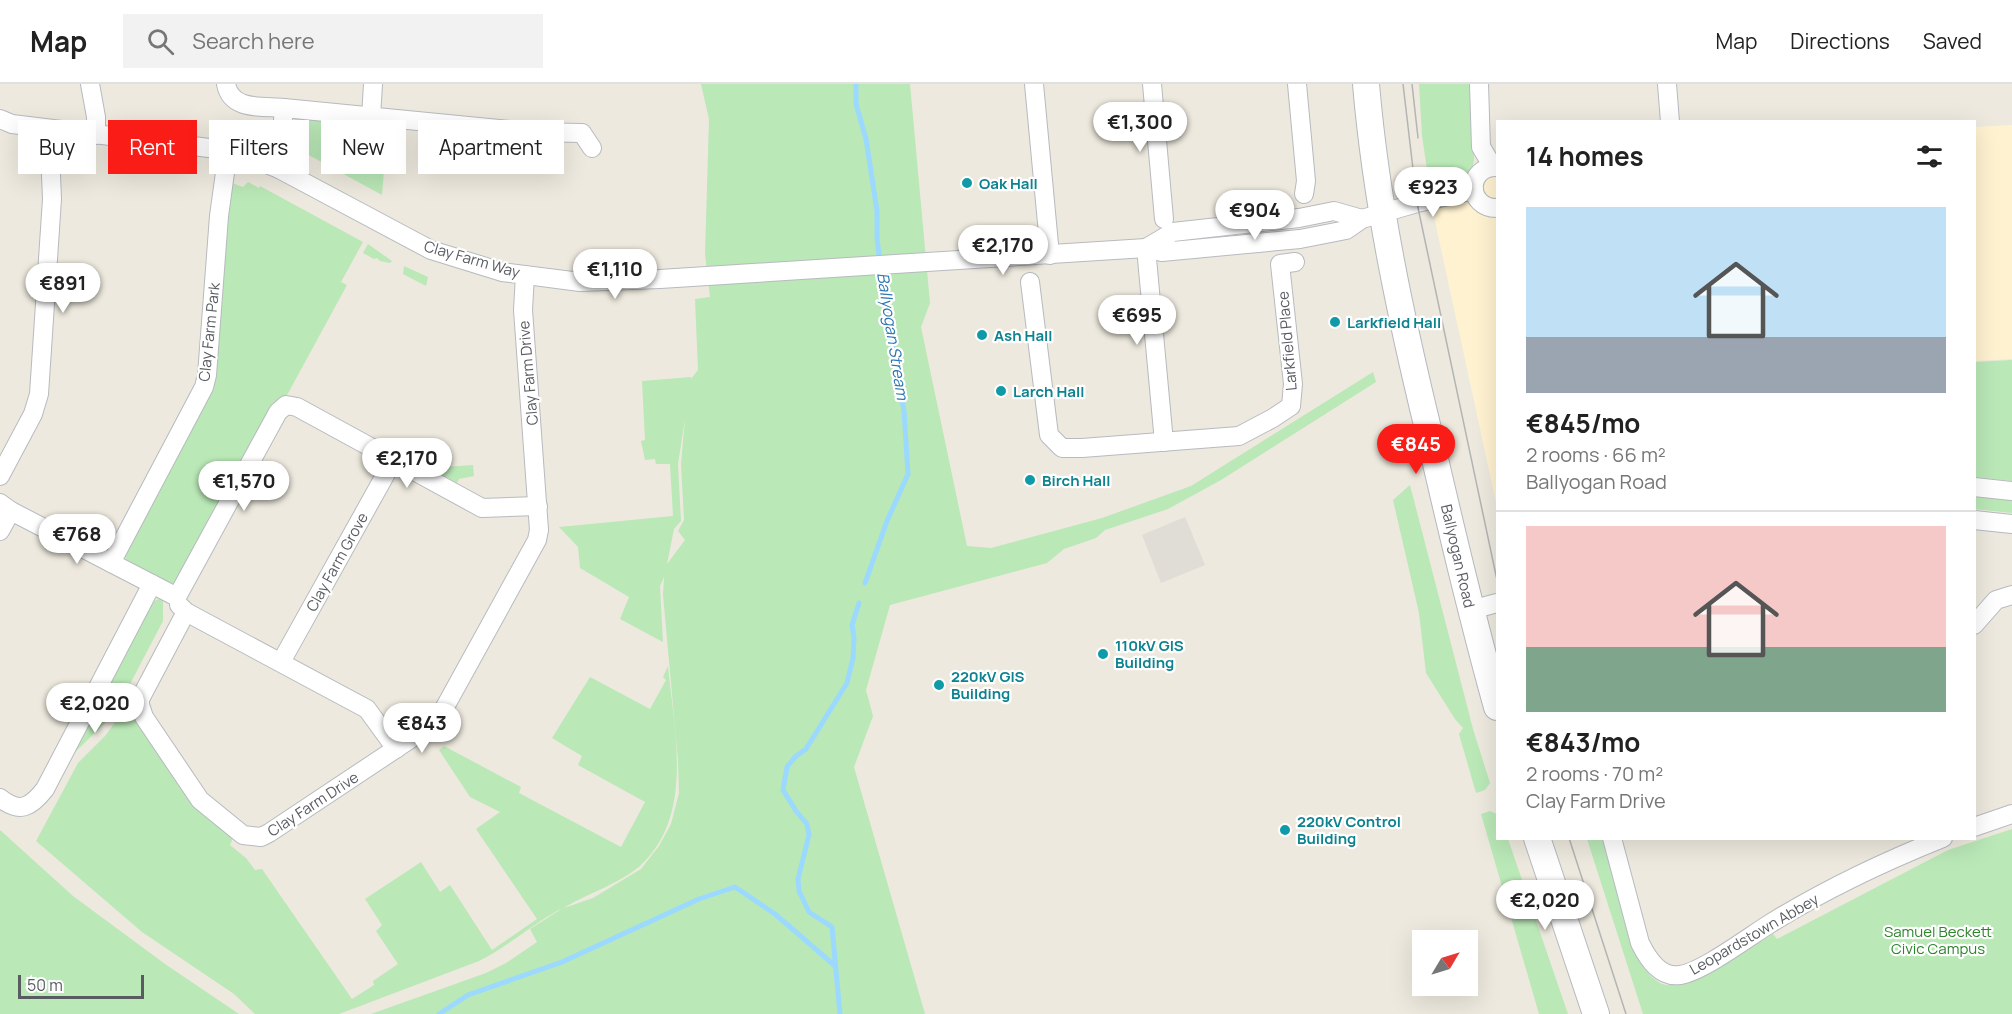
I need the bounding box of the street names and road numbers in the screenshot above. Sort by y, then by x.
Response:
street label: Clay Farm Way [422,235,523,283]
street label: Clay Farm Park [193,281,225,383]
street label: Larkfield Place [1272,290,1302,392]
street label: Clay Farm Drive [513,320,543,426]
street label: Ballyogan Road [1436,502,1480,610]
street label: Clay Farm Grove [301,508,373,615]
street label: Clay Farm Drive [263,767,363,841]
street label: Leopardstown Abbey [1686,888,1823,980]

